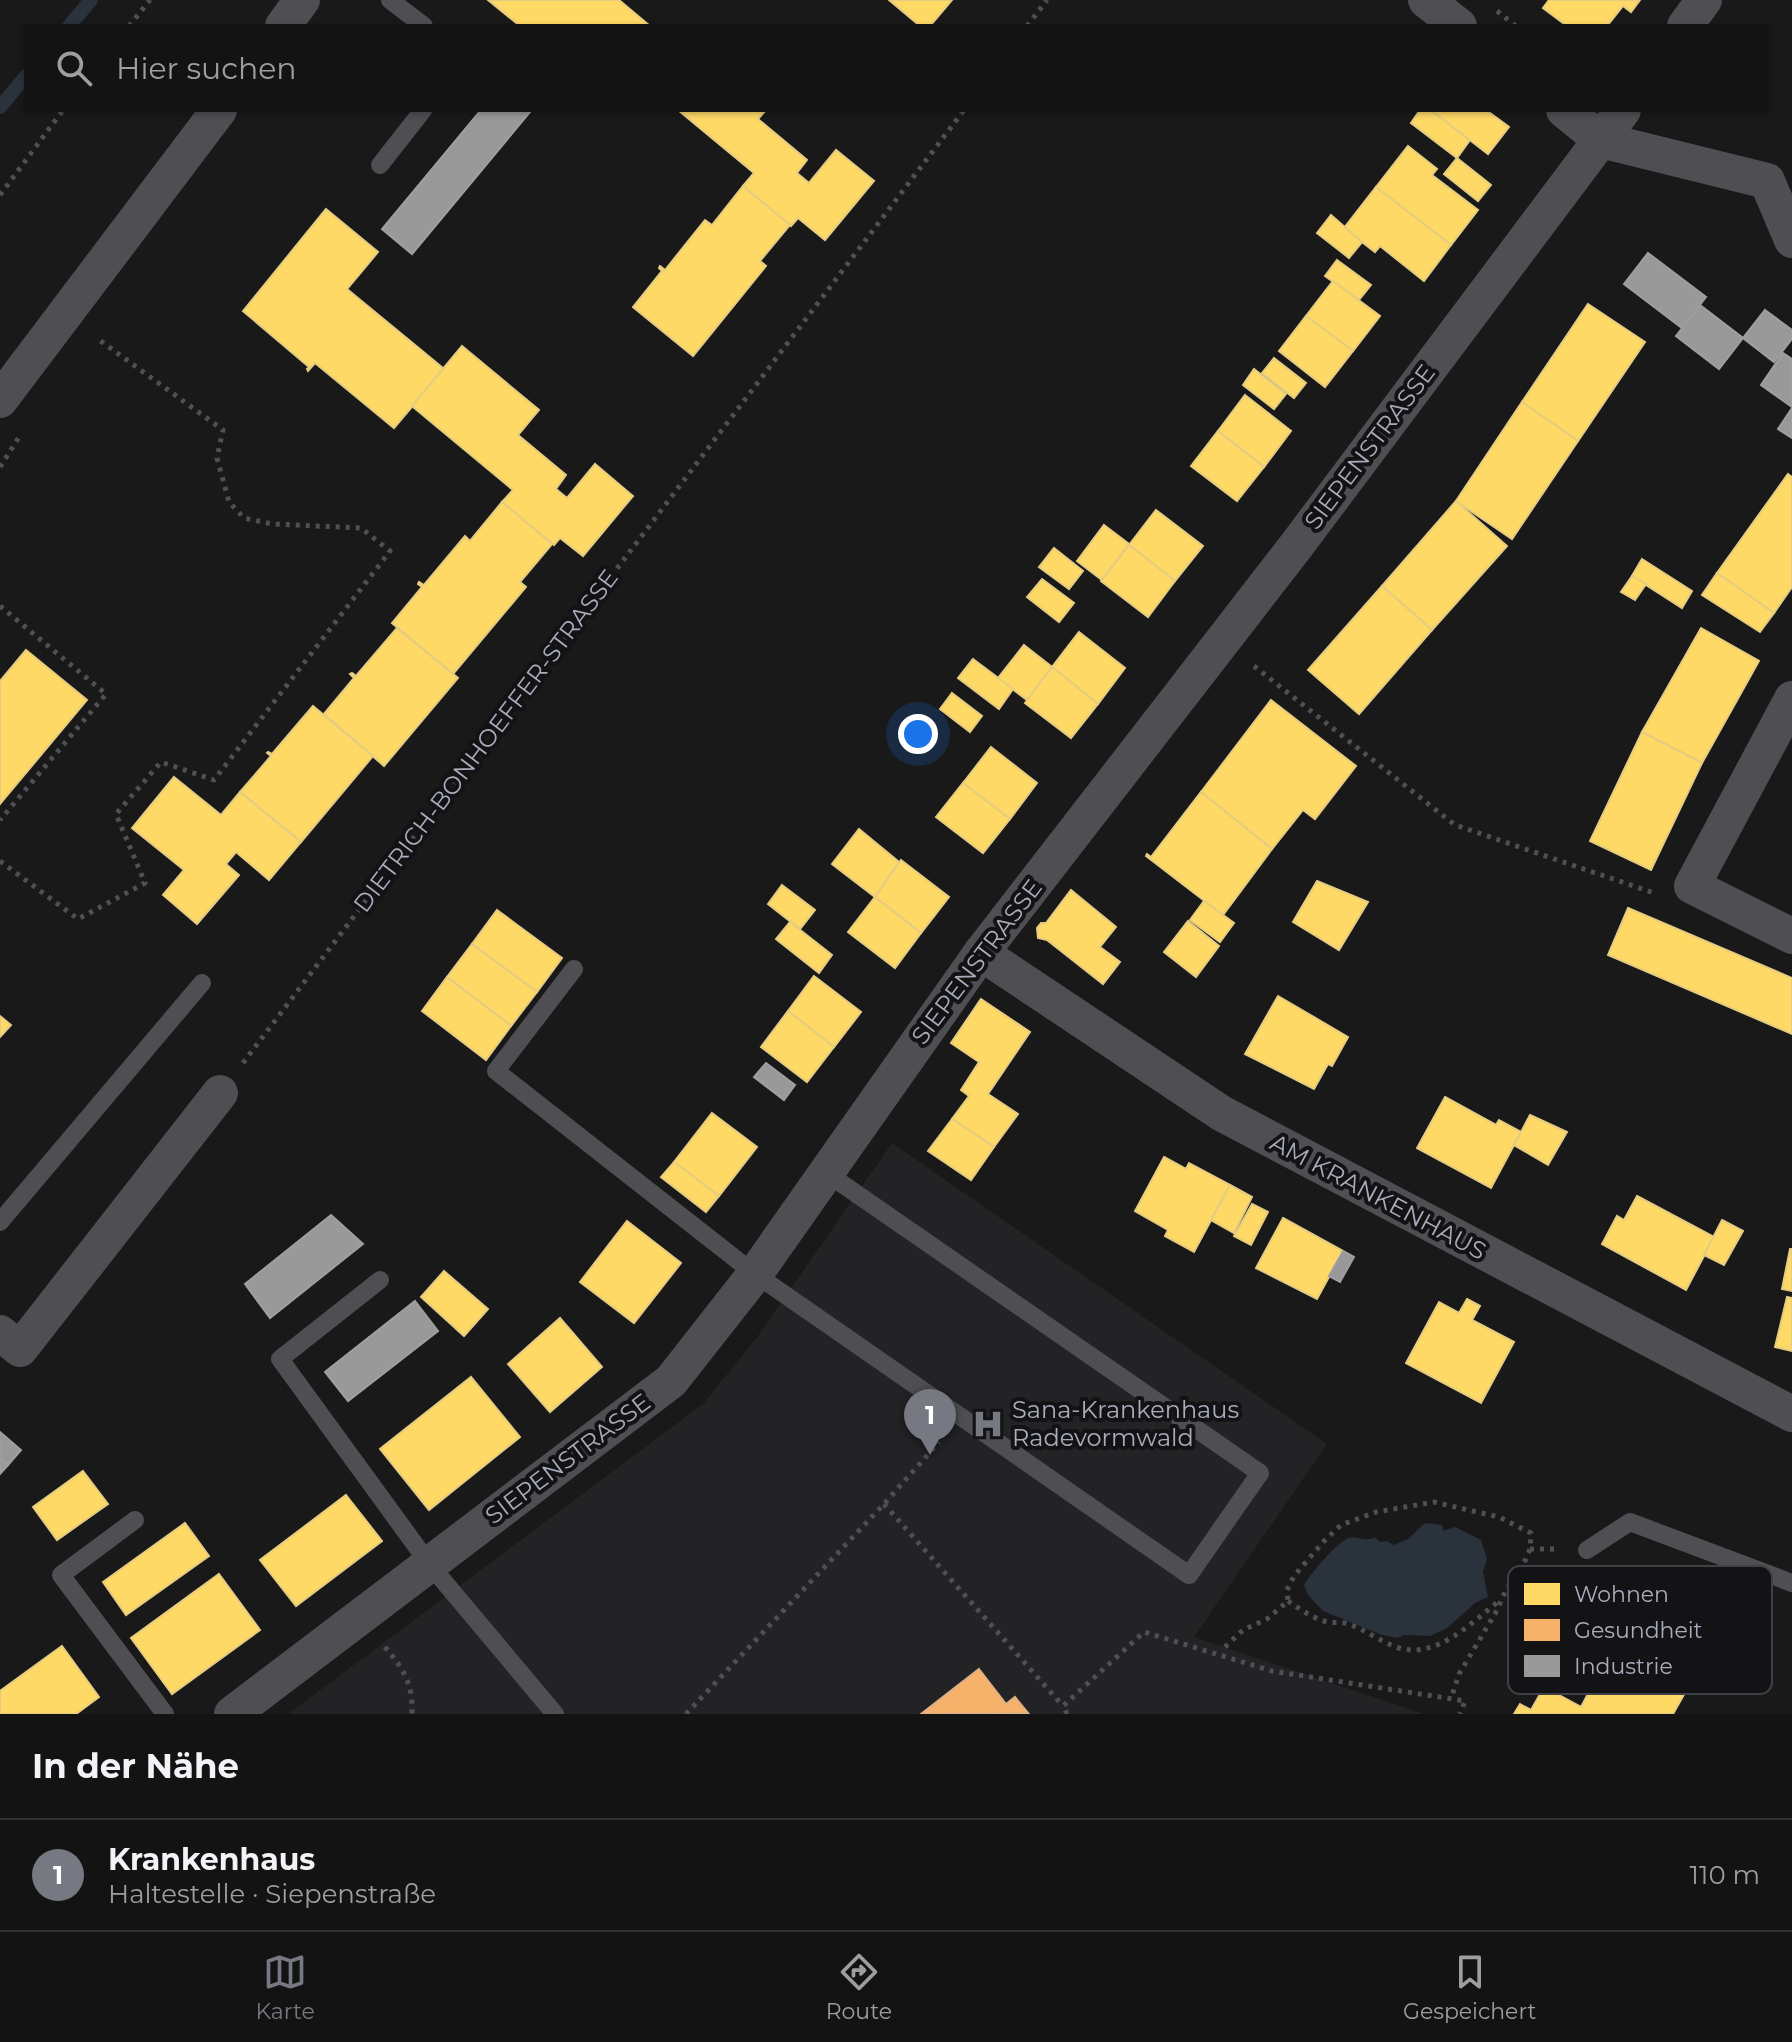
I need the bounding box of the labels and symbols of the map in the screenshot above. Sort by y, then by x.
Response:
street label: SIEPENSTRASSE [1298,358,1441,535]
street label: DIETRICH-BONHOEFFER-STRASSE [347,564,624,918]
your location [898,714,938,754]
street label: SIEPENSTRASSE [905,873,1048,1050]
street label: AM KRANKENHAUS [1265,1127,1491,1266]
street label: SIEPENSTRASSE [479,1387,656,1530]
pin: 1 [904,1389,956,1455]
place label: Sana-Krankenhaus Radevormwald [1012,1395,1239,1452]
hospital icon: Sana-Krankenhaus Radevormwald [971,1407,1005,1441]
legend [1508,1566,1772,1694]
text: Wohnen [1574,1581,1669,1608]
text: Gesundheit [1574,1617,1702,1644]
text: Industrie [1574,1653,1673,1680]

